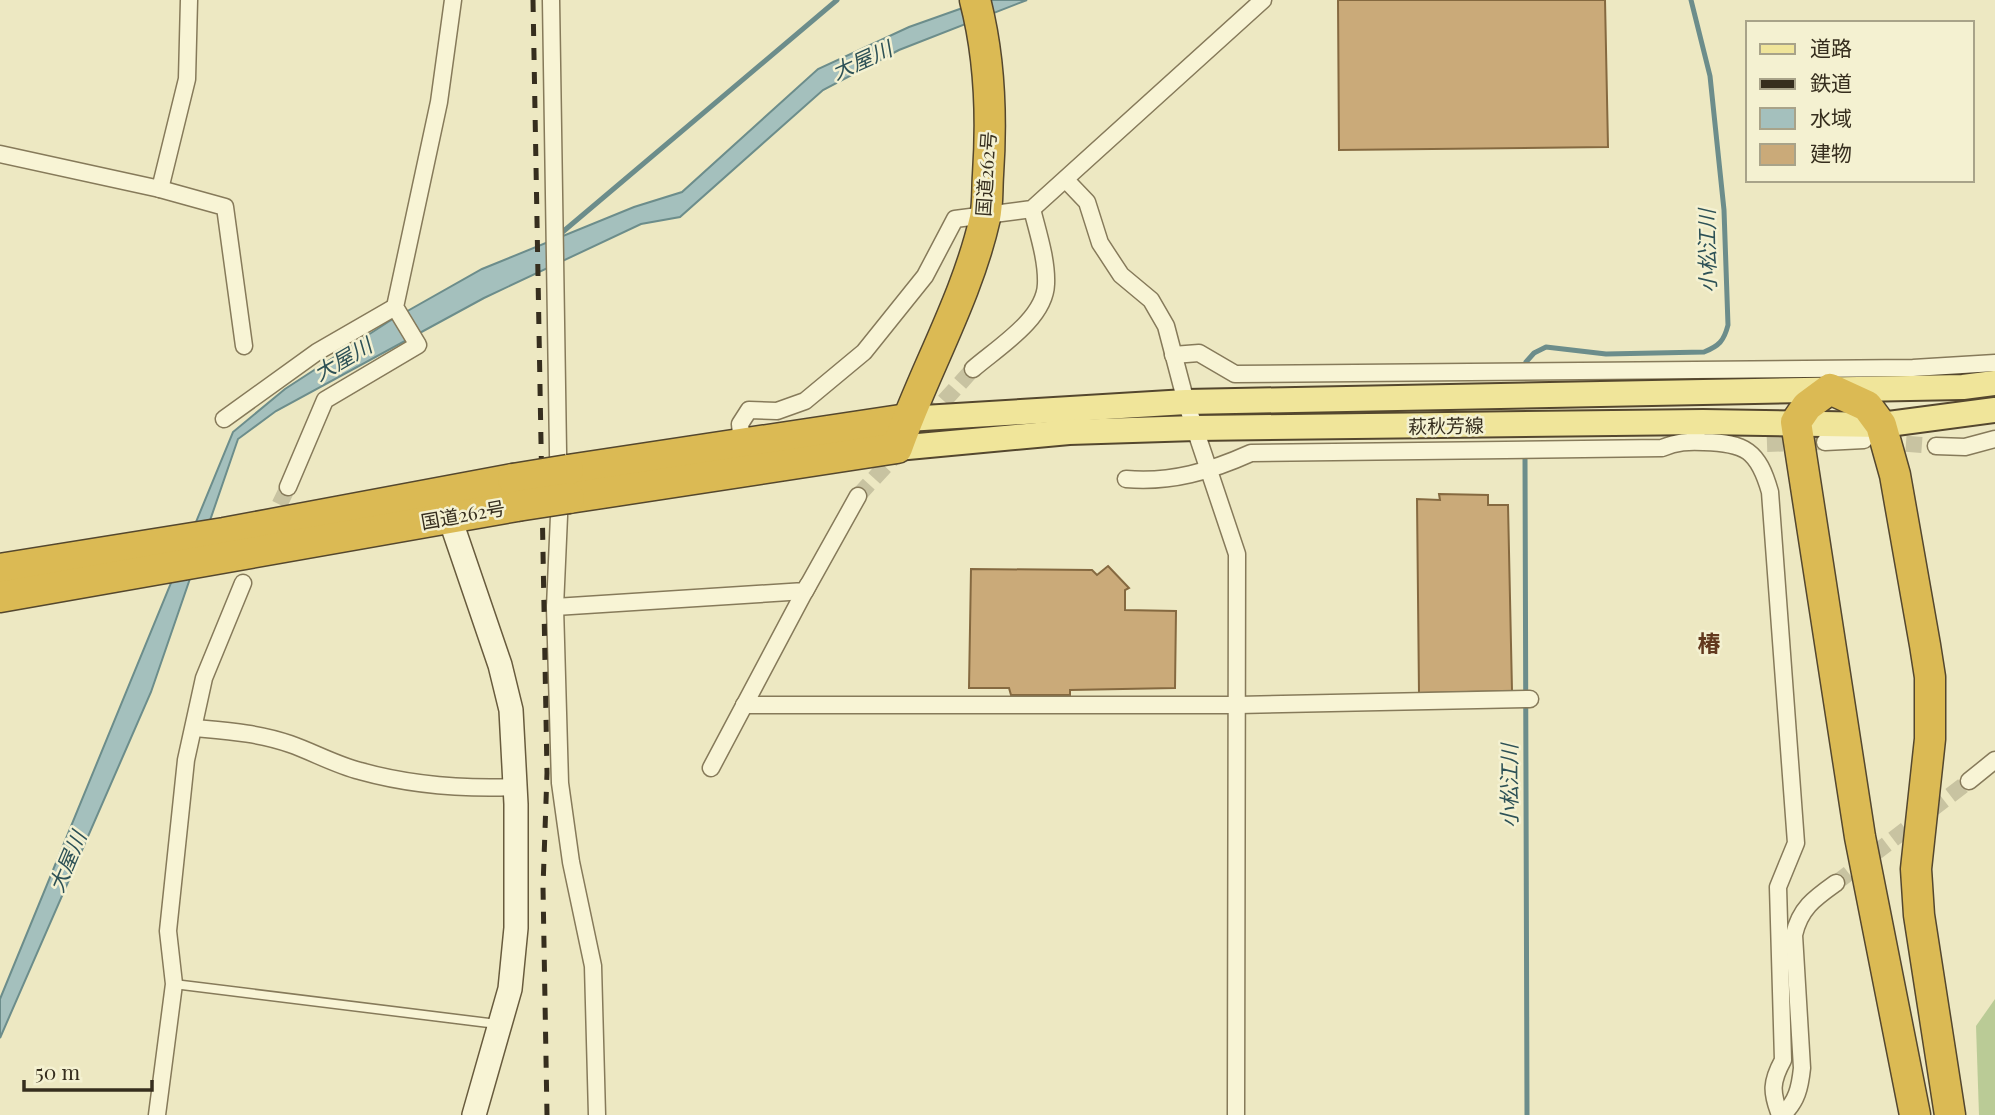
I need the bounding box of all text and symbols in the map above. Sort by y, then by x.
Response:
legend [1746,21,1974,182]
water label: 大屋川 [827,33,897,85]
text: 道路 [1810,33,1852,61]
text: 鉄道 [1810,68,1852,96]
text: 水域 [1810,103,1852,131]
street label: 国道262号 [969,131,1001,217]
text: 建物 [1810,138,1852,166]
water label: 小松江川 [1691,207,1721,293]
water label: 大屋川 [308,329,378,386]
street label: 萩秋芳線 [1408,411,1484,439]
street label: 国道262号 [419,494,507,534]
district label: 椿 [1698,627,1721,658]
water label: 小松江川 [1494,742,1522,828]
water label: 大屋川 [41,825,92,896]
scale bar [24,1048,152,1092]
text: 50 m [35,1057,81,1085]

